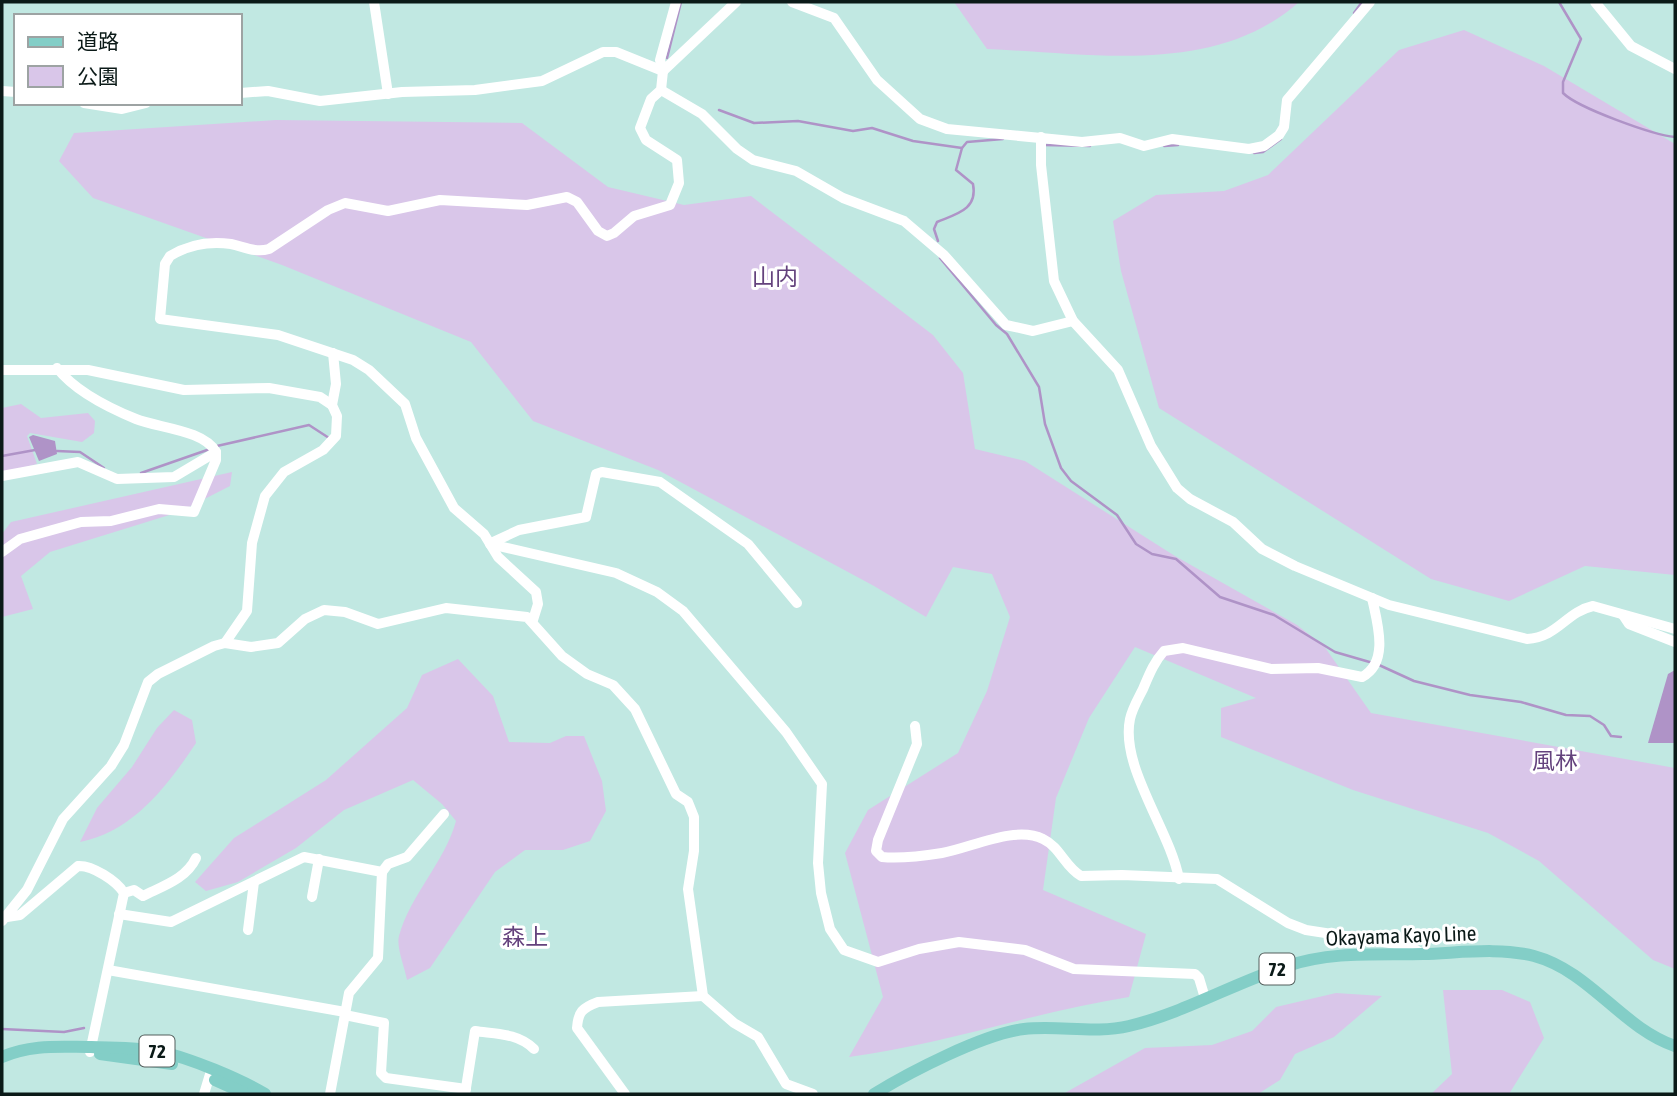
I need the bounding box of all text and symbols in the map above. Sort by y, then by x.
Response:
legend [14,14,242,105]
text: 道路 [77,29,119,53]
text: 公園 [77,64,119,88]
district label: 山内 [752,264,798,290]
district label: 風林 [1532,748,1578,774]
street label: Okayama Kayo Line [1325,920,1477,950]
district label: 森上 [502,924,548,950]
road number: 72 [1260,953,1294,984]
road number: 72 [140,1036,174,1066]

